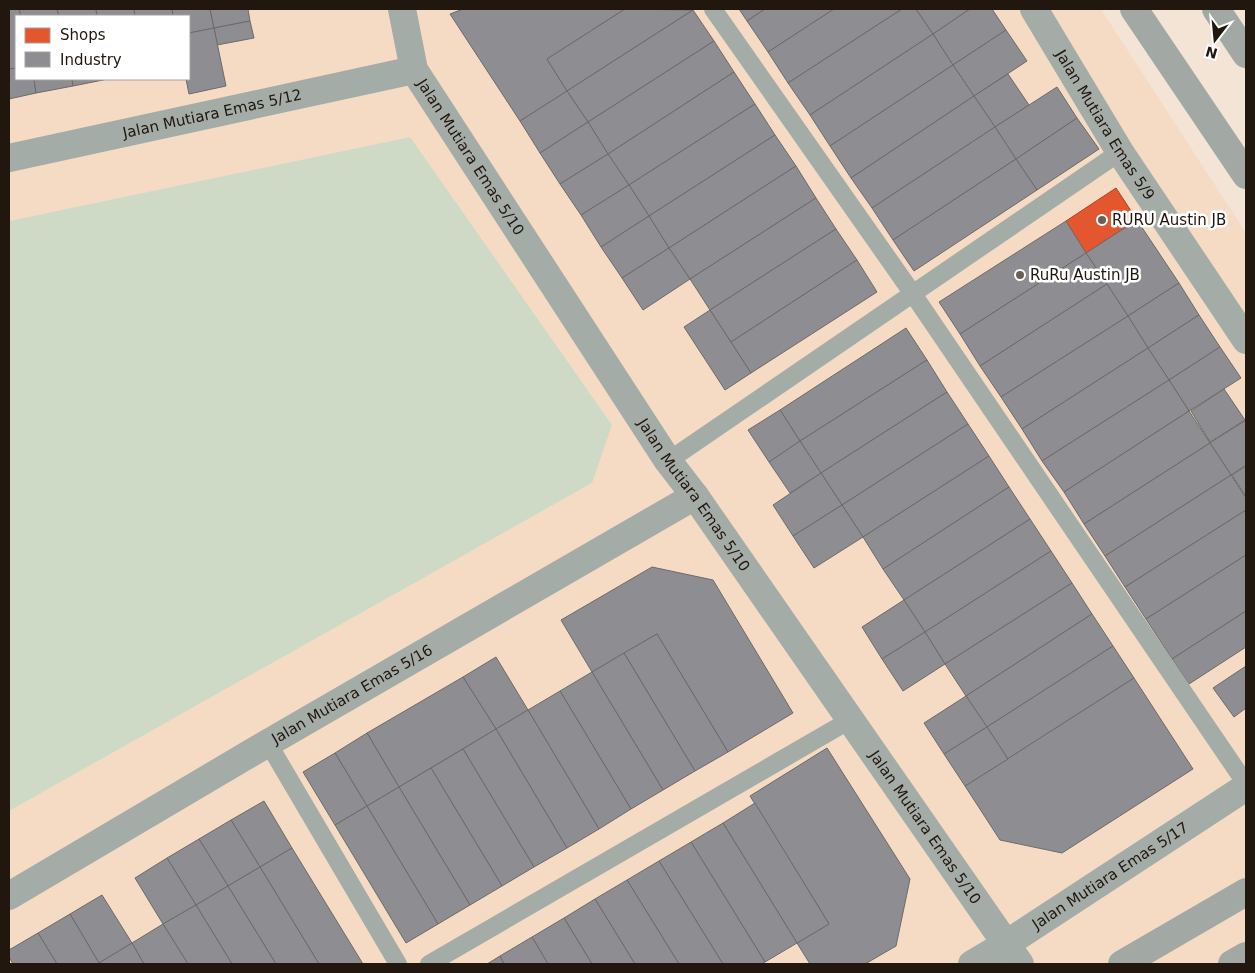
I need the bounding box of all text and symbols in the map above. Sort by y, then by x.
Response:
legend [15,15,190,80]
north arrow [1190,15,1240,65]
text: Shops [60,26,106,44]
text: N [1204,43,1219,62]
street label: Jalan Mutiara Emas 5/9 [1051,46,1159,203]
text: Industry [60,51,122,69]
street label: Jalan Mutiara Emas 5/10 [413,75,528,239]
street label: Jalan Mutiara Emas 5/12 [120,86,303,142]
place label: RURU Austin JB [1112,211,1226,229]
marker: RURU Austin JB [1096,214,1108,226]
place label: RuRu Austin JB [1030,266,1140,284]
marker: RuRu Austin JB [1014,269,1026,281]
street label: Jalan Mutiara Emas 5/10 [633,414,754,575]
street label: Jalan Mutiara Emas 5/16 [268,641,436,748]
street label: Jalan Mutiara Emas 5/10 [865,746,985,908]
street label: Jalan Mutiara Emas 5/17 [1028,818,1192,934]

